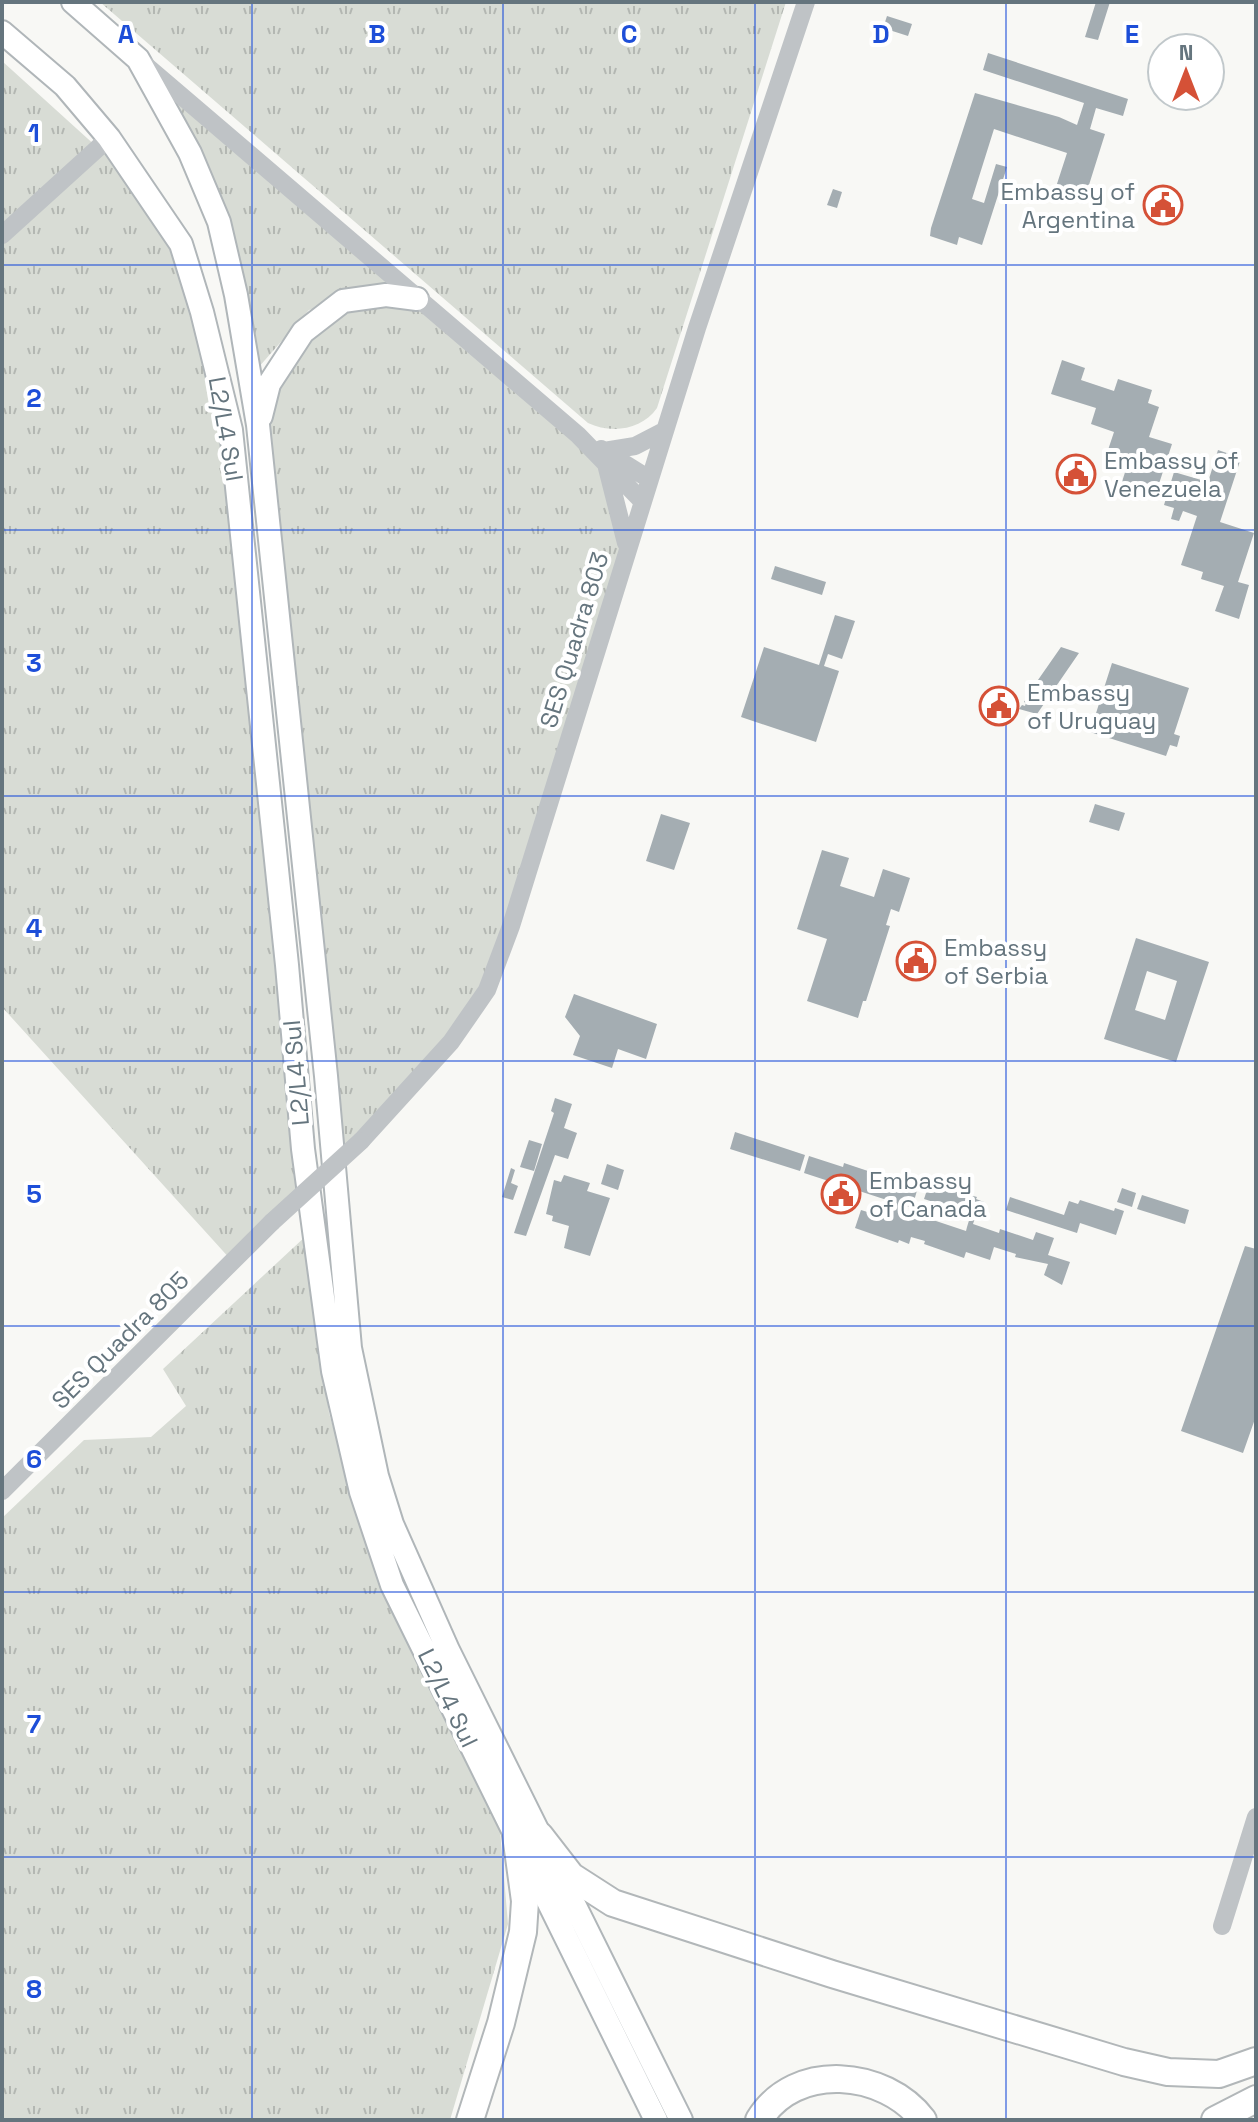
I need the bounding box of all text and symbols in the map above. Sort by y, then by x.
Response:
text: A [118,17,135,51]
text: B [368,17,386,51]
text: C [621,17,637,51]
text: D [872,17,890,51]
text: E [1125,17,1139,51]
north arrow [1146,32,1226,112]
text: N [1179,38,1193,66]
text: 1 [28,116,40,150]
place label: Embassy of Argentina [1001,176,1135,235]
public building icon: Embassy of Argentina [1142,184,1184,226]
street label: L2/L4 Sul [202,374,250,484]
text: 2 [26,381,42,415]
place label: Embassy of Venezuela [1104,445,1238,504]
public building icon: Embassy of Venezuela [1055,453,1097,495]
street label: SES Quadra 803 [533,548,615,732]
text: 3 [26,646,42,680]
place label: Embassy of Uruguay [1027,677,1156,736]
public building icon: Embassy of Uruguay [978,685,1020,727]
text: 4 [26,911,42,945]
place label: Embassy of Serbia [944,932,1048,991]
public building icon: Embassy of Serbia [895,940,937,982]
street label: L2/L4 Sul [276,1019,316,1127]
place label: Embassy of Canada [869,1165,987,1224]
public building icon: Embassy of Canada [820,1173,862,1215]
text: 5 [26,1177,42,1211]
street label: SES Quadra 805 [45,1265,195,1415]
text: 6 [26,1442,42,1476]
street label: L2/L4 Sul [411,1644,485,1752]
text: 7 [27,1707,41,1741]
text: 8 [26,1972,42,2006]

